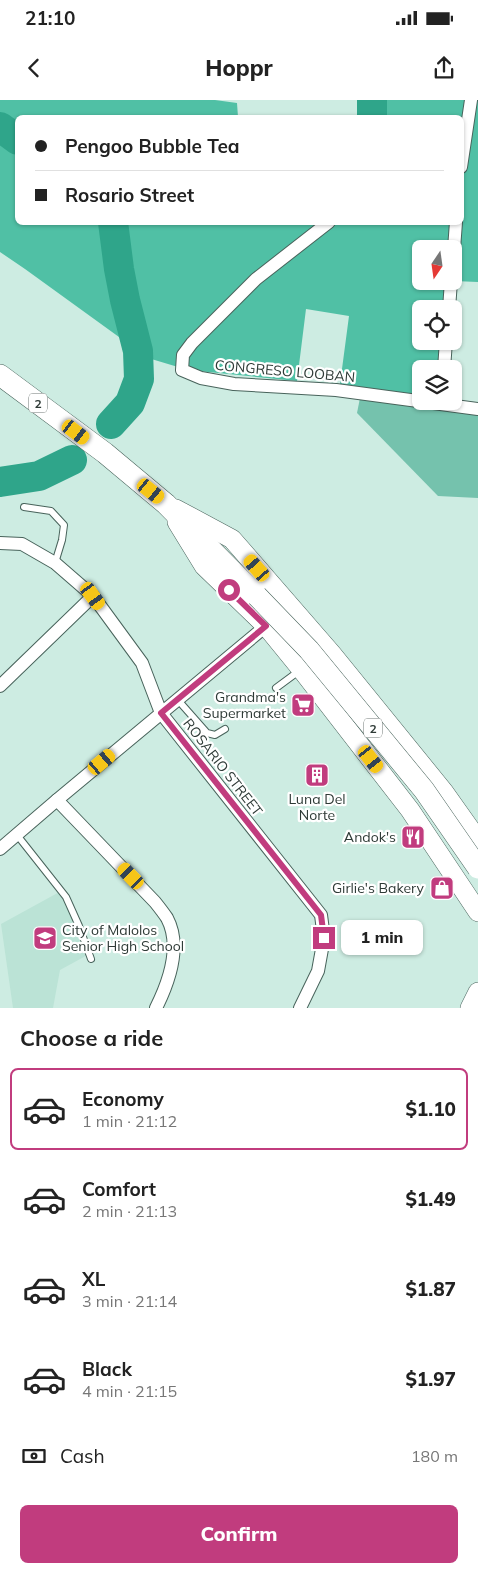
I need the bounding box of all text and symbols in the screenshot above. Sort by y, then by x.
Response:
text: 21:10 [25,6,75,30]
icon: back [20,54,48,82]
text: Hoppr [205,54,273,82]
icon: share [430,54,458,82]
text: Pengoo Bubble Tea [65,134,240,158]
text: Rosario Street [65,183,194,207]
north arrow [412,240,462,290]
map controls [412,240,462,410]
button: locate [412,300,462,350]
street label: CONGRESO LOOBAN [214,356,356,386]
button: layers [412,360,462,410]
road number: 2 [29,394,47,412]
car [59,417,92,447]
car [134,476,167,506]
car [241,552,272,584]
car [78,579,107,613]
route start [218,579,240,601]
place label: Grandma's Supermarket [203,688,286,722]
supermarket icon: Grandma's Supermarket [290,692,316,718]
street label: ROSARIO STREET [179,715,267,820]
road number: 2 [364,718,382,738]
car [355,743,386,775]
car [85,747,118,777]
building icon: Luna Del Norte [304,762,330,788]
place label: Luna Del Norte [288,790,346,824]
restaurant icon: Andok's [400,824,426,850]
place label: Andok's [344,828,396,846]
car [115,860,146,892]
shop icon: Girlie's Bakery [429,875,455,901]
place label: Girlie's Bakery [332,879,425,897]
callout: 1 min [342,920,424,956]
place label: City of Malolos Senior High School [62,921,184,955]
school or university icon: City of Malolos Senior High School [32,925,58,951]
route end [313,927,335,949]
text: 1 min [361,927,403,947]
text: Choose a ride [20,1024,163,1052]
icon: car [22,1087,67,1132]
text: Economy [82,1087,164,1111]
text: $1.10 [405,1097,456,1121]
text: 1 min · 21:12 [82,1111,177,1131]
icon: car [22,1177,67,1222]
text: Comfort [82,1177,156,1201]
text: $1.49 [405,1187,456,1211]
text: 2 min · 21:13 [82,1201,177,1221]
icon: car [22,1267,67,1312]
text: XL [82,1267,105,1291]
text: $1.87 [405,1277,456,1301]
text: 3 min · 21:14 [82,1291,177,1311]
icon: car [22,1357,67,1402]
text: Black [82,1357,132,1381]
text: $1.97 [405,1367,456,1391]
text: 4 min · 21:15 [82,1381,177,1401]
icon: cash [20,1442,48,1470]
text: Cash [60,1444,105,1468]
text: 180 m [411,1446,458,1466]
button: Confirm [20,1505,458,1563]

